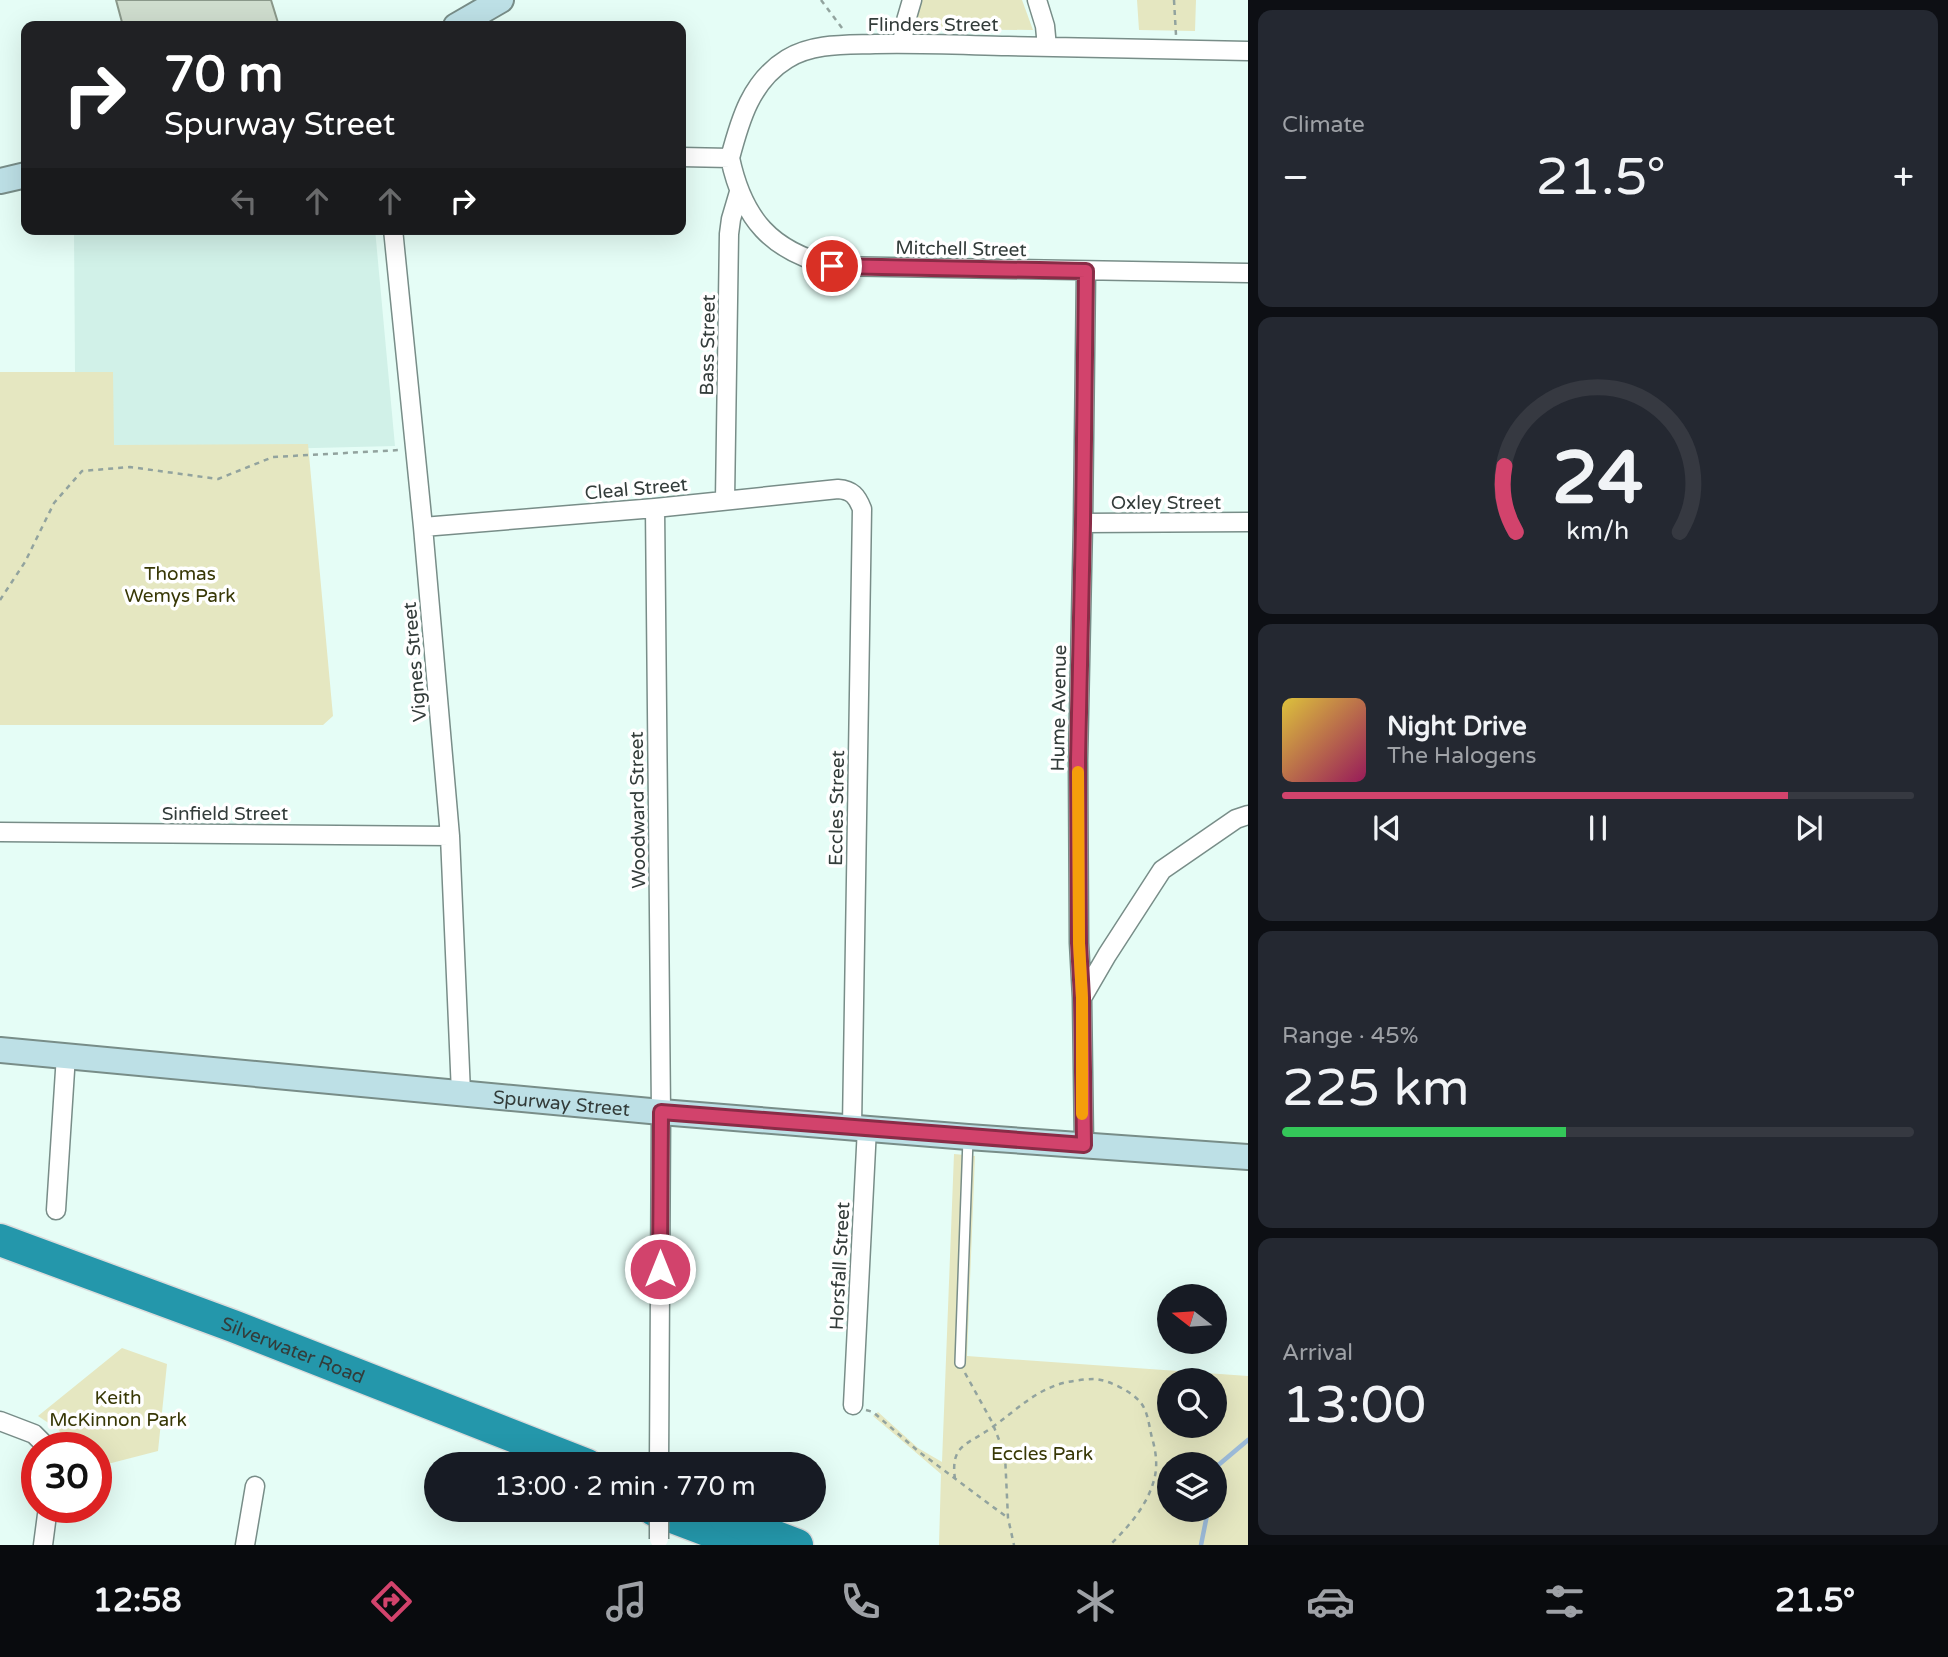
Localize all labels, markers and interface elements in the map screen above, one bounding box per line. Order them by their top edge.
street label: Flinders Street [868,14,998,36]
text: 70 m [164,46,283,105]
icon: right [49,49,140,140]
text: Spurway Street [164,106,395,144]
text: Climate [1282,111,1365,139]
text: 21.5° [1536,146,1666,209]
text: − [1282,155,1309,201]
text: + [1893,155,1914,201]
icon: left [225,182,263,220]
icon: ahead [298,182,336,220]
icon: ahead [371,182,409,220]
icon: right [444,182,482,220]
pin [802,236,862,296]
street label: Mitchell Street [895,237,1027,261]
icon: arrive [813,247,851,285]
street label: Bass Street [696,294,720,396]
text: 24 [1552,435,1644,523]
street label: Cleal Street [584,474,689,504]
street label: Oxley Street [1111,492,1221,514]
text: km/h [1567,515,1629,545]
park label: Thomas Wemys Park [124,563,236,607]
street label: Vignes Street [399,601,431,723]
street label: Hume Avenue [1047,644,1071,772]
text: Night Drive [1387,711,1527,742]
street label: Woodward Street [626,731,650,889]
text: The Halogens [1387,742,1536,770]
street label: Eccles Street [825,750,849,866]
street label: Sinfield Street [162,803,288,825]
icon: previous [1368,809,1406,847]
icon: pause [1579,809,1617,847]
icon: next [1790,809,1828,847]
text: Range · 45% [1282,1022,1418,1050]
text: 225 km [1282,1057,1470,1120]
street label: Spurway Street [492,1086,631,1121]
street label: Horsfall Street [826,1201,854,1331]
position arrow [623,1232,697,1306]
north arrow [1157,1284,1227,1354]
map controls [1157,1284,1227,1522]
street label: Silverwater Road [218,1313,368,1389]
text: Arrival [1282,1339,1353,1367]
button: search [1157,1368,1227,1438]
text: 13:00 [1282,1374,1426,1437]
park label: Keith McKinnon Park [49,1387,187,1431]
speed limit sign: 30 [21,1432,112,1523]
park label: Eccles Park [991,1443,1093,1465]
button: layers [1157,1452,1227,1522]
text: 13:00 · 2 min · 770 m [494,1471,756,1502]
icon: directions [367,1577,416,1626]
icon: music [602,1577,651,1626]
icon: phone [836,1577,885,1626]
icon: climate [1071,1577,1120,1626]
icon: car [1306,1577,1355,1626]
icon: filters [1540,1577,1589,1626]
text: 12:58 [93,1582,182,1620]
text: 21.5° [1775,1582,1855,1620]

